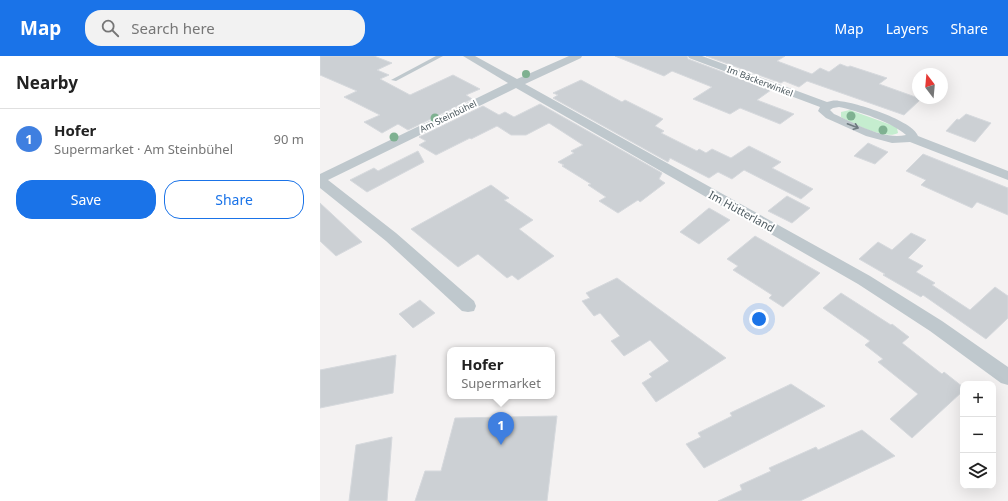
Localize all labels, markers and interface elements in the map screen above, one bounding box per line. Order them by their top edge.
search box [85,10,365,46]
text: Map [20,15,61,41]
icon: search [99,17,121,39]
text: Search here [131,18,215,38]
text: Map [835,19,864,38]
text: Layers [886,19,928,38]
text: Share [950,19,988,38]
street label: Im Bäckerwinkel [725,62,795,100]
north arrow [912,68,948,104]
text: Nearby [16,71,78,94]
street label: Am Steinbühel [417,97,479,135]
text: Hofer [54,120,96,140]
one-way arrow [847,122,859,130]
text: 1 [25,130,33,148]
text: 90 m [274,130,304,148]
text: Supermarket · Am Steinbühel [54,140,233,158]
button: Save [16,180,156,219]
button: Share [164,180,304,219]
street label: Im Hütterland [706,187,778,235]
your location [749,309,769,329]
popup [447,347,555,399]
text: Hofer [461,354,504,374]
text: Supermarket [461,374,541,392]
map controls [960,381,996,489]
button: + [960,381,996,417]
pin: 1 [488,412,514,445]
button: − [960,417,996,453]
button: layers [960,453,996,489]

